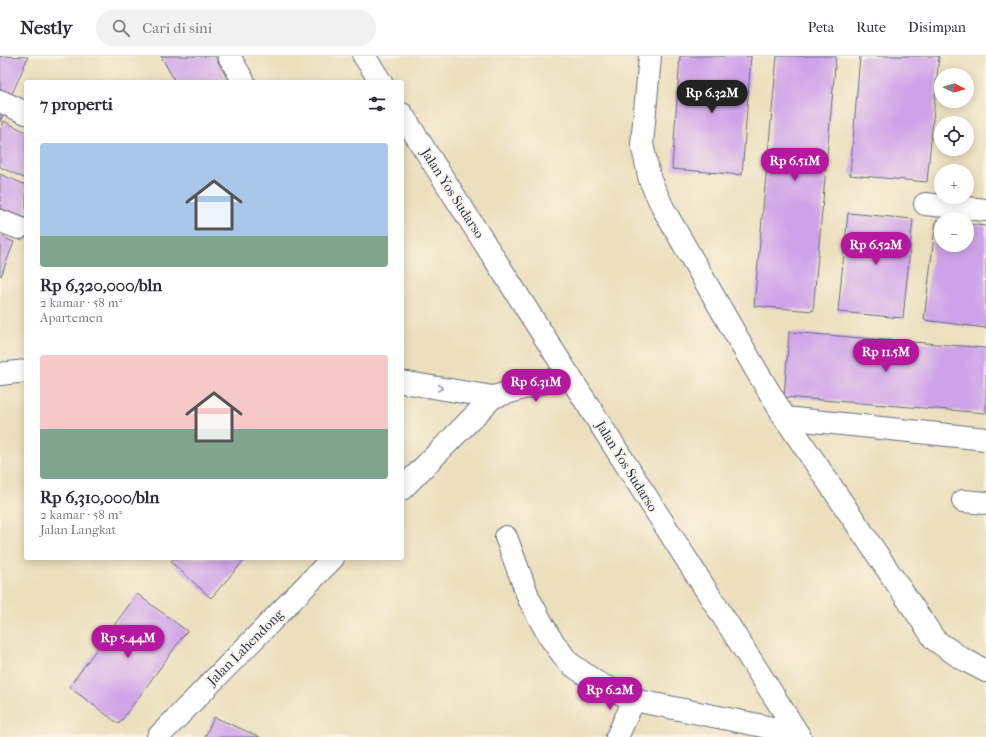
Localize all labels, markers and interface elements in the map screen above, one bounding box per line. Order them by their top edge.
search box [96,10,376,46]
text: Nestly [20,17,72,39]
icon: search [110,17,132,39]
text: Cari di sini [142,19,212,37]
text: Peta [808,19,834,36]
text: Rute [856,19,886,36]
text: Disimpan [908,19,966,36]
north arrow [934,68,974,108]
map controls [934,68,974,252]
pin: Rp 6.32M [671,80,753,114]
text: Rp 6.32M [686,85,738,100]
icon: filters [366,93,388,115]
text: 7 properti [40,94,113,114]
button: locate [934,116,974,156]
street label: Jalan Yos Sudarso [417,144,488,241]
pin: Rp 6.51M [754,148,836,182]
text: Rp 6.51M [770,153,820,168]
button: + [934,164,974,204]
icon: home [178,169,250,241]
button: − [934,212,974,252]
pin: Rp 6.52M [835,232,917,266]
text: Rp 6.52M [850,237,902,252]
text: Rp 6,320,000/bln [40,275,162,295]
text: 2 kamar · 58 m² [40,295,122,310]
text: Apartemen [40,310,103,325]
pin: Rp 11.5M [845,339,927,373]
text: Rp 11.5M [862,344,910,359]
pin: Rp 6.31M [495,369,577,403]
text: Rp 6.31M [511,374,561,389]
icon: home [178,381,250,453]
one-way arrow [437,383,444,392]
street label: Jalan Yos Sudarso [591,417,661,515]
text: Rp 6,310,000/bln [40,487,159,507]
text: 2 kamar · 58 m² [40,507,122,522]
text: Jalan Langkat [40,522,116,537]
street label: Jalan Lahendong [203,605,287,690]
pin: Rp 5.44M [87,625,169,659]
text: Rp 5.44M [100,630,156,645]
pin: Rp 6.2M [573,677,647,711]
text: Rp 6.2M [586,682,634,697]

